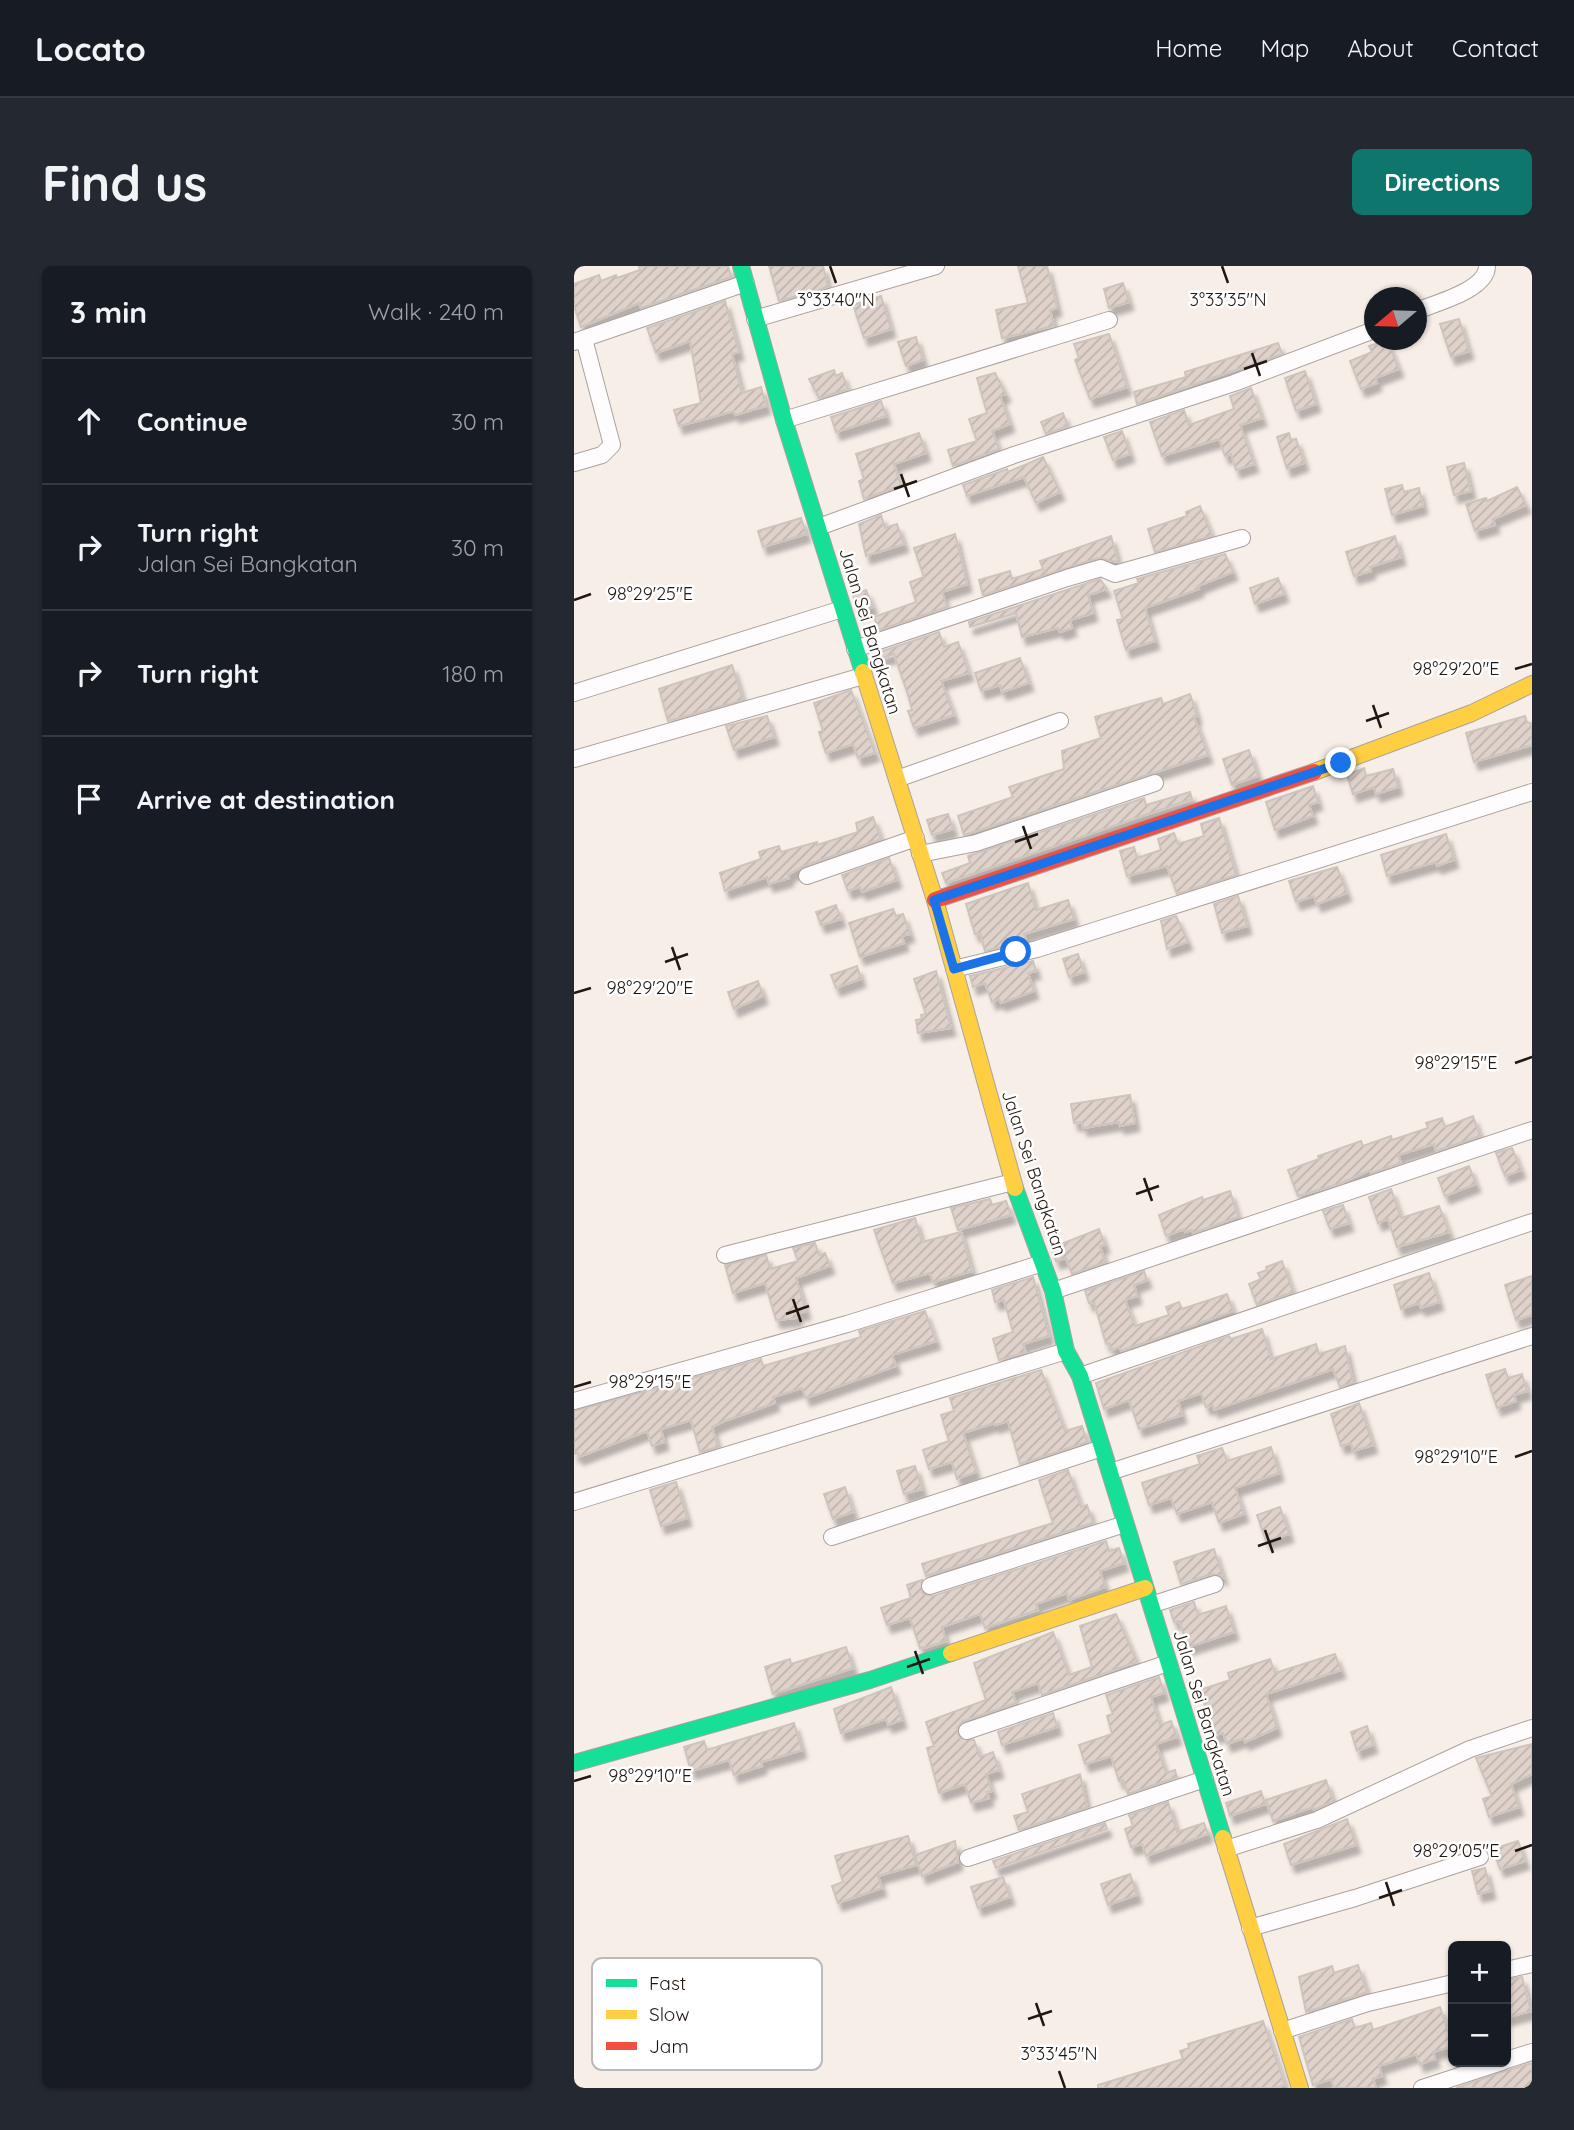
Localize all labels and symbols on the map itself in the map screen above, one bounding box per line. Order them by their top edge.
north arrow [1364,287,1427,350]
text: 3°33'40"N [797,288,875,311]
text: 3°33'35"N [1190,288,1267,311]
street label: Jalan Sei Bangkatan [834,545,907,717]
text: 98°29'25"E [607,582,693,605]
text: 98°29'20"E [1412,657,1500,680]
route end [1325,747,1356,778]
route start [1000,936,1031,967]
text: 98°29'20"E [606,976,694,999]
text: 98°29'15"E [1415,1051,1497,1074]
street label: Jalan Sei Bangkatan [997,1087,1072,1259]
text: 98°29'15"E [609,1370,691,1393]
text: 98°29'10"E [1414,1445,1498,1468]
street label: Jalan Sei Bangkatan [1168,1627,1241,1799]
text: 98°29'10"E [608,1764,692,1787]
text: 98°29'05"E [1413,1839,1499,1862]
legend [592,1958,822,2070]
text: Fast [649,1971,686,1995]
text: Slow [649,2002,690,2026]
text: Jam [649,2034,689,2058]
text: 3°33'45"N [1020,2042,1098,2065]

